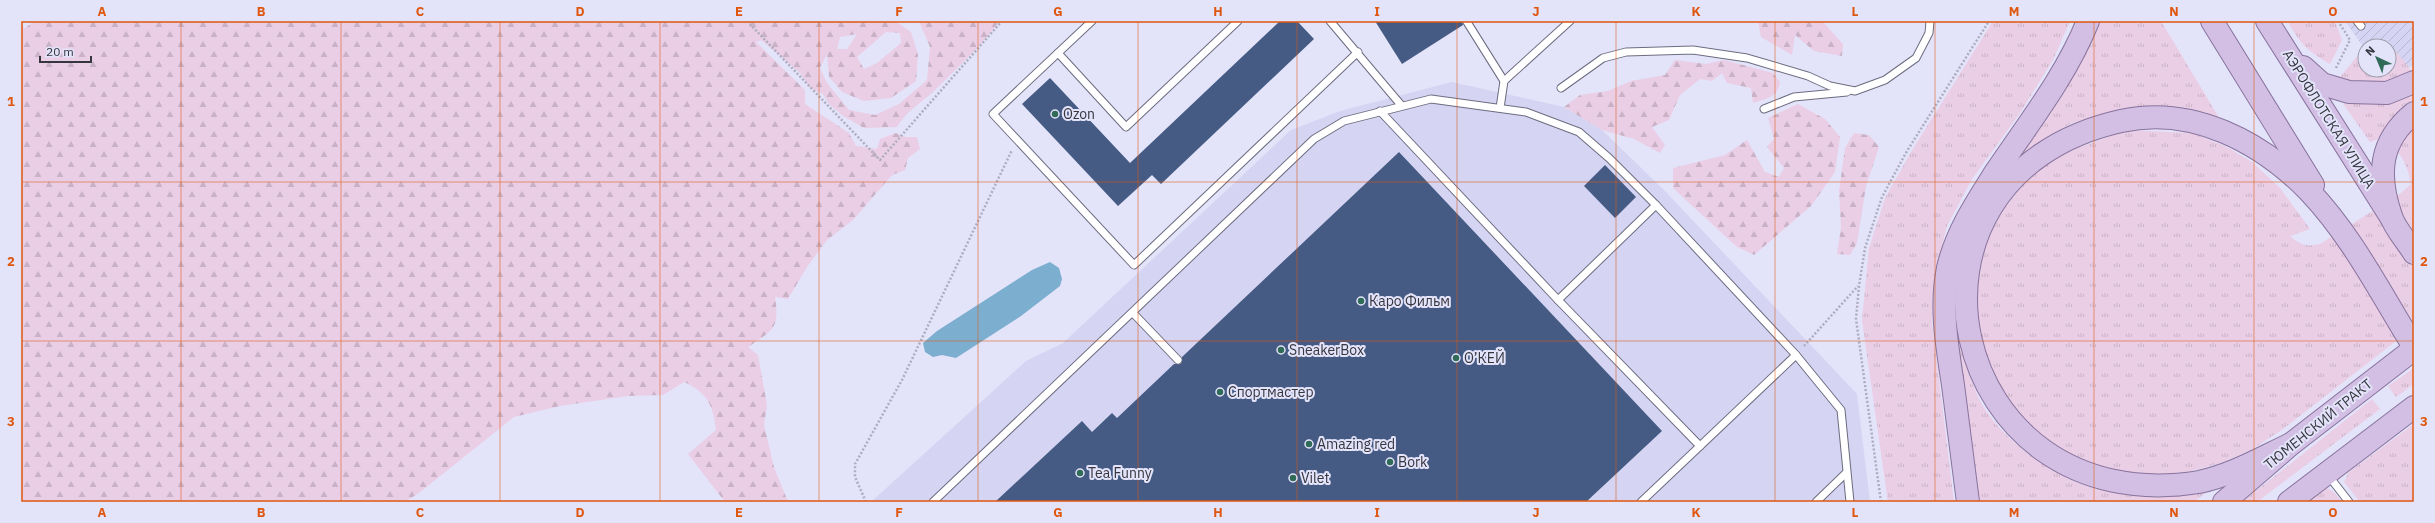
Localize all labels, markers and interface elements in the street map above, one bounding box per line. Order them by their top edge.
text: A [98,3,107,20]
text: B [257,3,266,20]
text: C [416,3,425,20]
text: D [575,3,585,20]
text: E [735,3,743,20]
text: F [895,3,903,20]
text: G [1053,3,1063,20]
text: H [1213,3,1223,20]
text: I [1374,3,1380,20]
text: J [1532,3,1540,20]
text: K [1691,3,1701,20]
text: L [1852,3,1859,20]
text: M [2009,3,2019,20]
text: N [2169,3,2179,20]
text: O [2328,3,2338,20]
scale bar [40,38,91,64]
north arrow [2357,38,2397,78]
text: N [2362,43,2378,59]
text: 20 m [46,44,74,59]
street label: АЭРОФЛОТСКАЯ УЛИЦА [2279,46,2379,192]
text: 1 [7,93,15,110]
text: 1 [2420,93,2428,110]
place label: Ozon [1063,105,1095,123]
marker: Ozon [1050,109,1060,119]
text: 2 [7,253,15,270]
text: 2 [2420,253,2428,270]
place label: Каро Фильм [1369,292,1450,310]
marker: Каро Фильм [1356,296,1366,306]
place label: SneakerBox [1289,341,1364,359]
marker: SneakerBox [1276,345,1286,355]
place label: О’КЕЙ [1464,348,1505,367]
marker: О’КЕЙ [1451,353,1461,363]
street label: ТЮМЕНСКИЙ ТРАКТ [2260,374,2376,473]
place label: Спортмастер [1228,383,1314,401]
marker: Спортмастер [1215,387,1225,397]
text: 3 [7,413,15,430]
text: 3 [2420,413,2428,430]
place label: Amazing red [1317,435,1395,453]
marker: Amazing red [1304,439,1314,449]
place label: Bork [1398,453,1428,471]
marker: Bork [1385,457,1395,467]
place label: Tea Funny [1088,464,1152,482]
marker: Tea Funny [1075,468,1085,478]
place label: Vilet [1301,469,1330,487]
marker: Vilet [1288,473,1298,483]
text: A [98,504,107,521]
text: B [257,504,266,521]
text: C [416,504,425,521]
text: D [575,504,585,521]
text: E [735,504,743,521]
text: F [895,504,903,521]
text: G [1053,504,1063,521]
text: H [1213,504,1223,521]
text: I [1374,504,1380,521]
text: J [1532,504,1540,521]
text: K [1691,504,1701,521]
text: L [1852,504,1859,521]
text: M [2009,504,2019,521]
text: N [2169,504,2179,521]
text: O [2328,504,2338,521]

